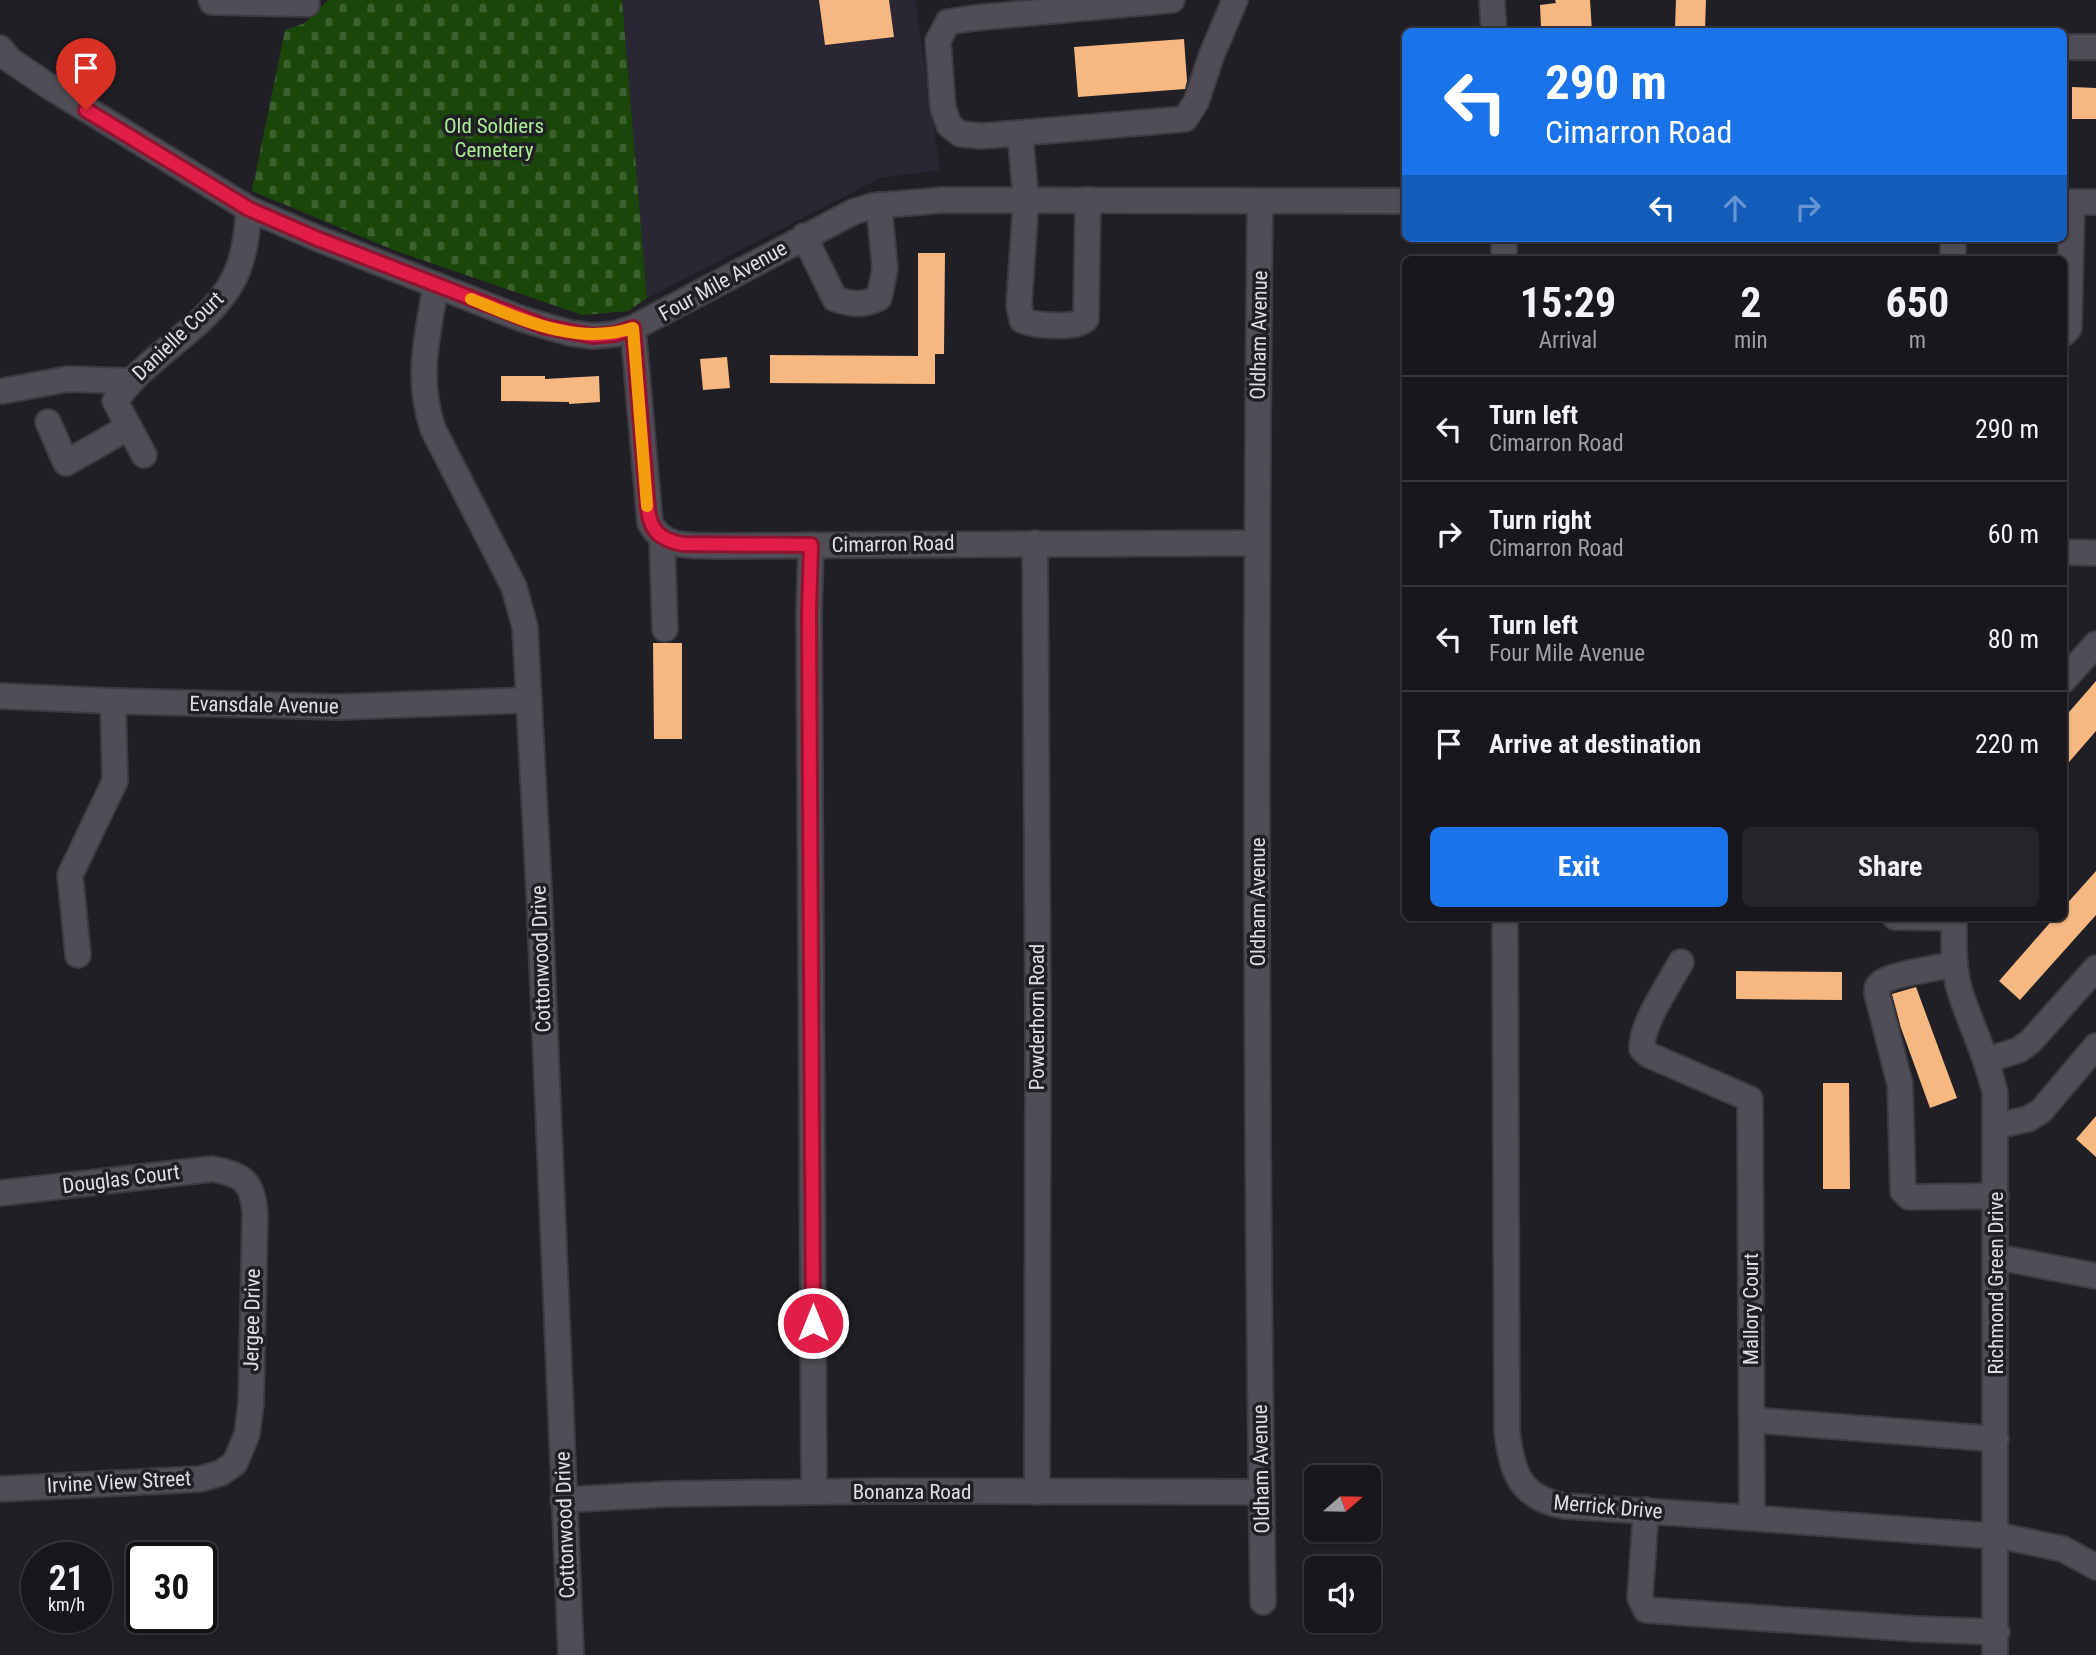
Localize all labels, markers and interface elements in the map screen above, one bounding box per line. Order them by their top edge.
pin [56,38,116,110]
icon: arrive [67,49,105,87]
text: 290 m [1545,54,1667,111]
icon: left [1430,56,1521,147]
text: Cimarron Road [1545,113,1732,151]
park label: Old Soldiers Cemetery [444,114,544,162]
icon: left [1643,189,1681,227]
icon: ahead [1716,189,1754,227]
icon: right [1789,189,1827,227]
street label: Four Mile Avenue [655,236,791,326]
street label: Oldham Avenue [1246,270,1272,400]
text: 15:29 [1520,278,1616,327]
text: 2 [1740,278,1761,327]
text: 650 [1885,278,1949,327]
street label: Danielle Court [128,287,228,385]
text: Arrival [1539,327,1597,354]
text: min [1734,327,1768,354]
text: m [1909,327,1926,354]
text: Turn left [1489,400,1578,430]
icon: left [1430,410,1468,448]
text: 290 m [1975,414,2039,444]
text: Cimarron Road [1489,430,1624,457]
text: Turn right [1489,505,1591,535]
icon: right [1430,515,1468,553]
text: 60 m [1988,519,2039,549]
street label: Cimarron Road [831,531,955,557]
text: Cimarron Road [1489,535,1624,562]
text: Turn left [1489,610,1578,640]
icon: left [1430,620,1468,658]
text: 80 m [1988,624,2039,654]
text: Four Mile Avenue [1489,640,1645,667]
street label: Evansdale Avenue [189,692,339,718]
icon: arrive [1430,725,1468,763]
text: Arrive at destination [1489,729,1701,759]
text: 220 m [1975,729,2039,759]
button: Exit [1430,827,1728,907]
button: Share [1742,827,2039,907]
street label: Oldham Avenue [1246,837,1270,967]
street label: Cottonwood Drive [526,885,556,1033]
street label: Powderhorn Road [1025,944,1049,1090]
street label: Douglas Court [61,1160,181,1198]
street label: Richmond Green Drive [1984,1191,2008,1374]
street label: Mallory Court [1739,1253,1763,1365]
street label: Jergee Drive [239,1268,265,1372]
position arrow [776,1286,850,1360]
street label: Oldham Avenue [1248,1404,1274,1534]
street label: Cottonwood Drive [550,1451,580,1599]
north arrow [1304,1465,1381,1542]
map controls [1304,1465,1381,1633]
street label: Irvine View Street [46,1466,192,1498]
street label: Bonanza Road [853,1480,971,1504]
street label: Merrick Drive [1553,1490,1664,1524]
speed limit sign: 30 [126,1542,217,1633]
button: sound [1304,1556,1381,1633]
text: 21 [49,1558,84,1599]
text: km/h [48,1594,85,1615]

